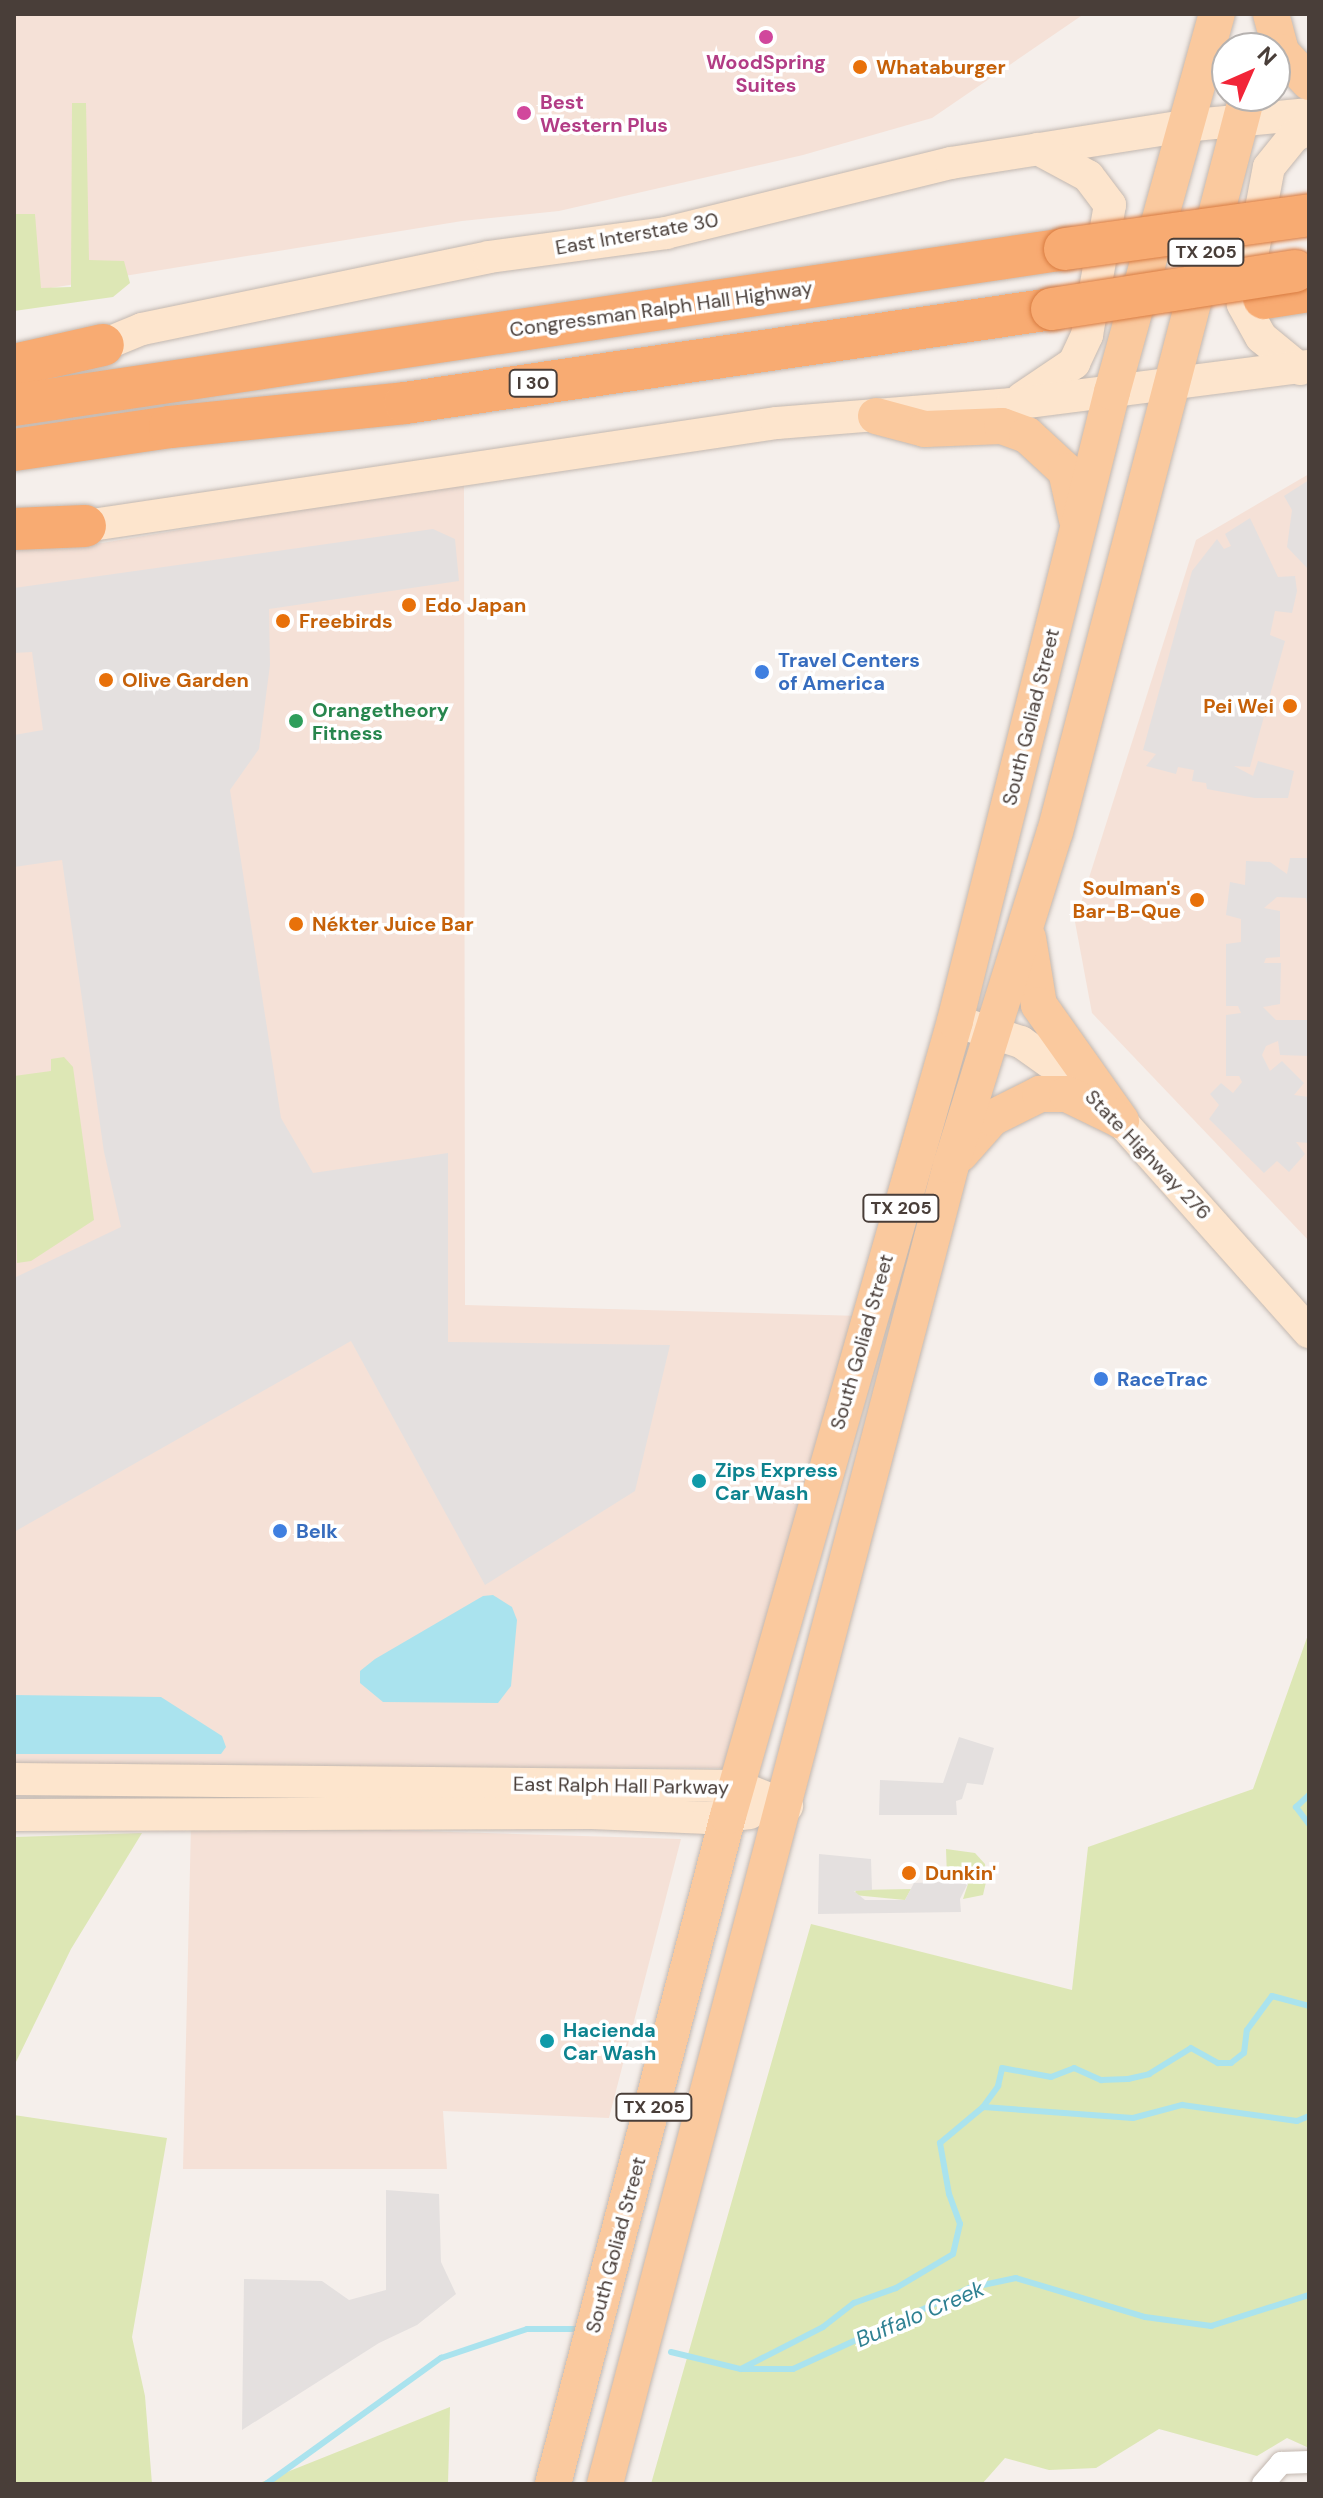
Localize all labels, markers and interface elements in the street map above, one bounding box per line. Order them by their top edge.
marker: WoodSpring Suites [757,28,775,46]
north arrow [1211,32,1291,112]
text: N [1251,40,1283,72]
place label: WoodSpring Suites [706,50,826,97]
place label: Whataburger [876,55,1006,79]
marker: Whataburger [851,58,869,76]
place label: Best Western Plus [540,90,668,137]
marker: Best Western Plus [515,104,533,122]
street label: East Interstate 30 [554,208,720,260]
road number: TX 205 [1166,238,1246,266]
street label: Congressman Ralph Hall Highway [508,276,814,342]
road number: I 30 [507,369,559,397]
place label: Edo Japan [425,593,526,617]
marker: Edo Japan [400,596,418,614]
place label: Freebirds [299,609,393,633]
marker: Freebirds [274,612,292,630]
street label: South Goliad Street [997,626,1065,808]
place label: Travel Centers of America [778,648,920,695]
marker: Travel Centers of America [753,663,771,681]
place label: Olive Garden [122,668,249,692]
marker: Olive Garden [97,671,115,689]
place label: Pei Wei [1203,694,1274,718]
marker: Pei Wei [1281,697,1299,715]
place label: Orangetheory Fitness [312,698,449,745]
marker: Orangetheory Fitness [287,712,305,730]
place label: Soulman's Bar-B-Que [1073,876,1181,923]
marker: Soulman's Bar-B-Que [1188,891,1206,909]
place label: Nékter Juice Bar [312,912,474,936]
marker: Nékter Juice Bar [287,915,305,933]
street label: State Highway 276 [1080,1085,1216,1225]
road number: TX 205 [861,1194,941,1222]
street label: South Goliad Street [825,1252,899,1432]
place label: RaceTrac [1117,1367,1208,1391]
marker: RaceTrac [1092,1370,1110,1388]
place label: Zips Express Car Wash [715,1458,838,1505]
marker: Zips Express Car Wash [690,1472,708,1490]
place label: Belk [296,1519,338,1543]
marker: Belk [271,1522,289,1540]
street label: East Ralph Hall Parkway [513,1772,729,1800]
place label: Dunkin' [925,1861,996,1885]
marker: Dunkin' [900,1864,918,1882]
place label: Hacienda Car Wash [563,2018,656,2065]
marker: Hacienda Car Wash [538,2032,556,2050]
road number: TX 205 [614,2093,694,2121]
street label: South Goliad Street [581,2154,651,2336]
water label: Buffalo Creek [852,2275,988,2353]

